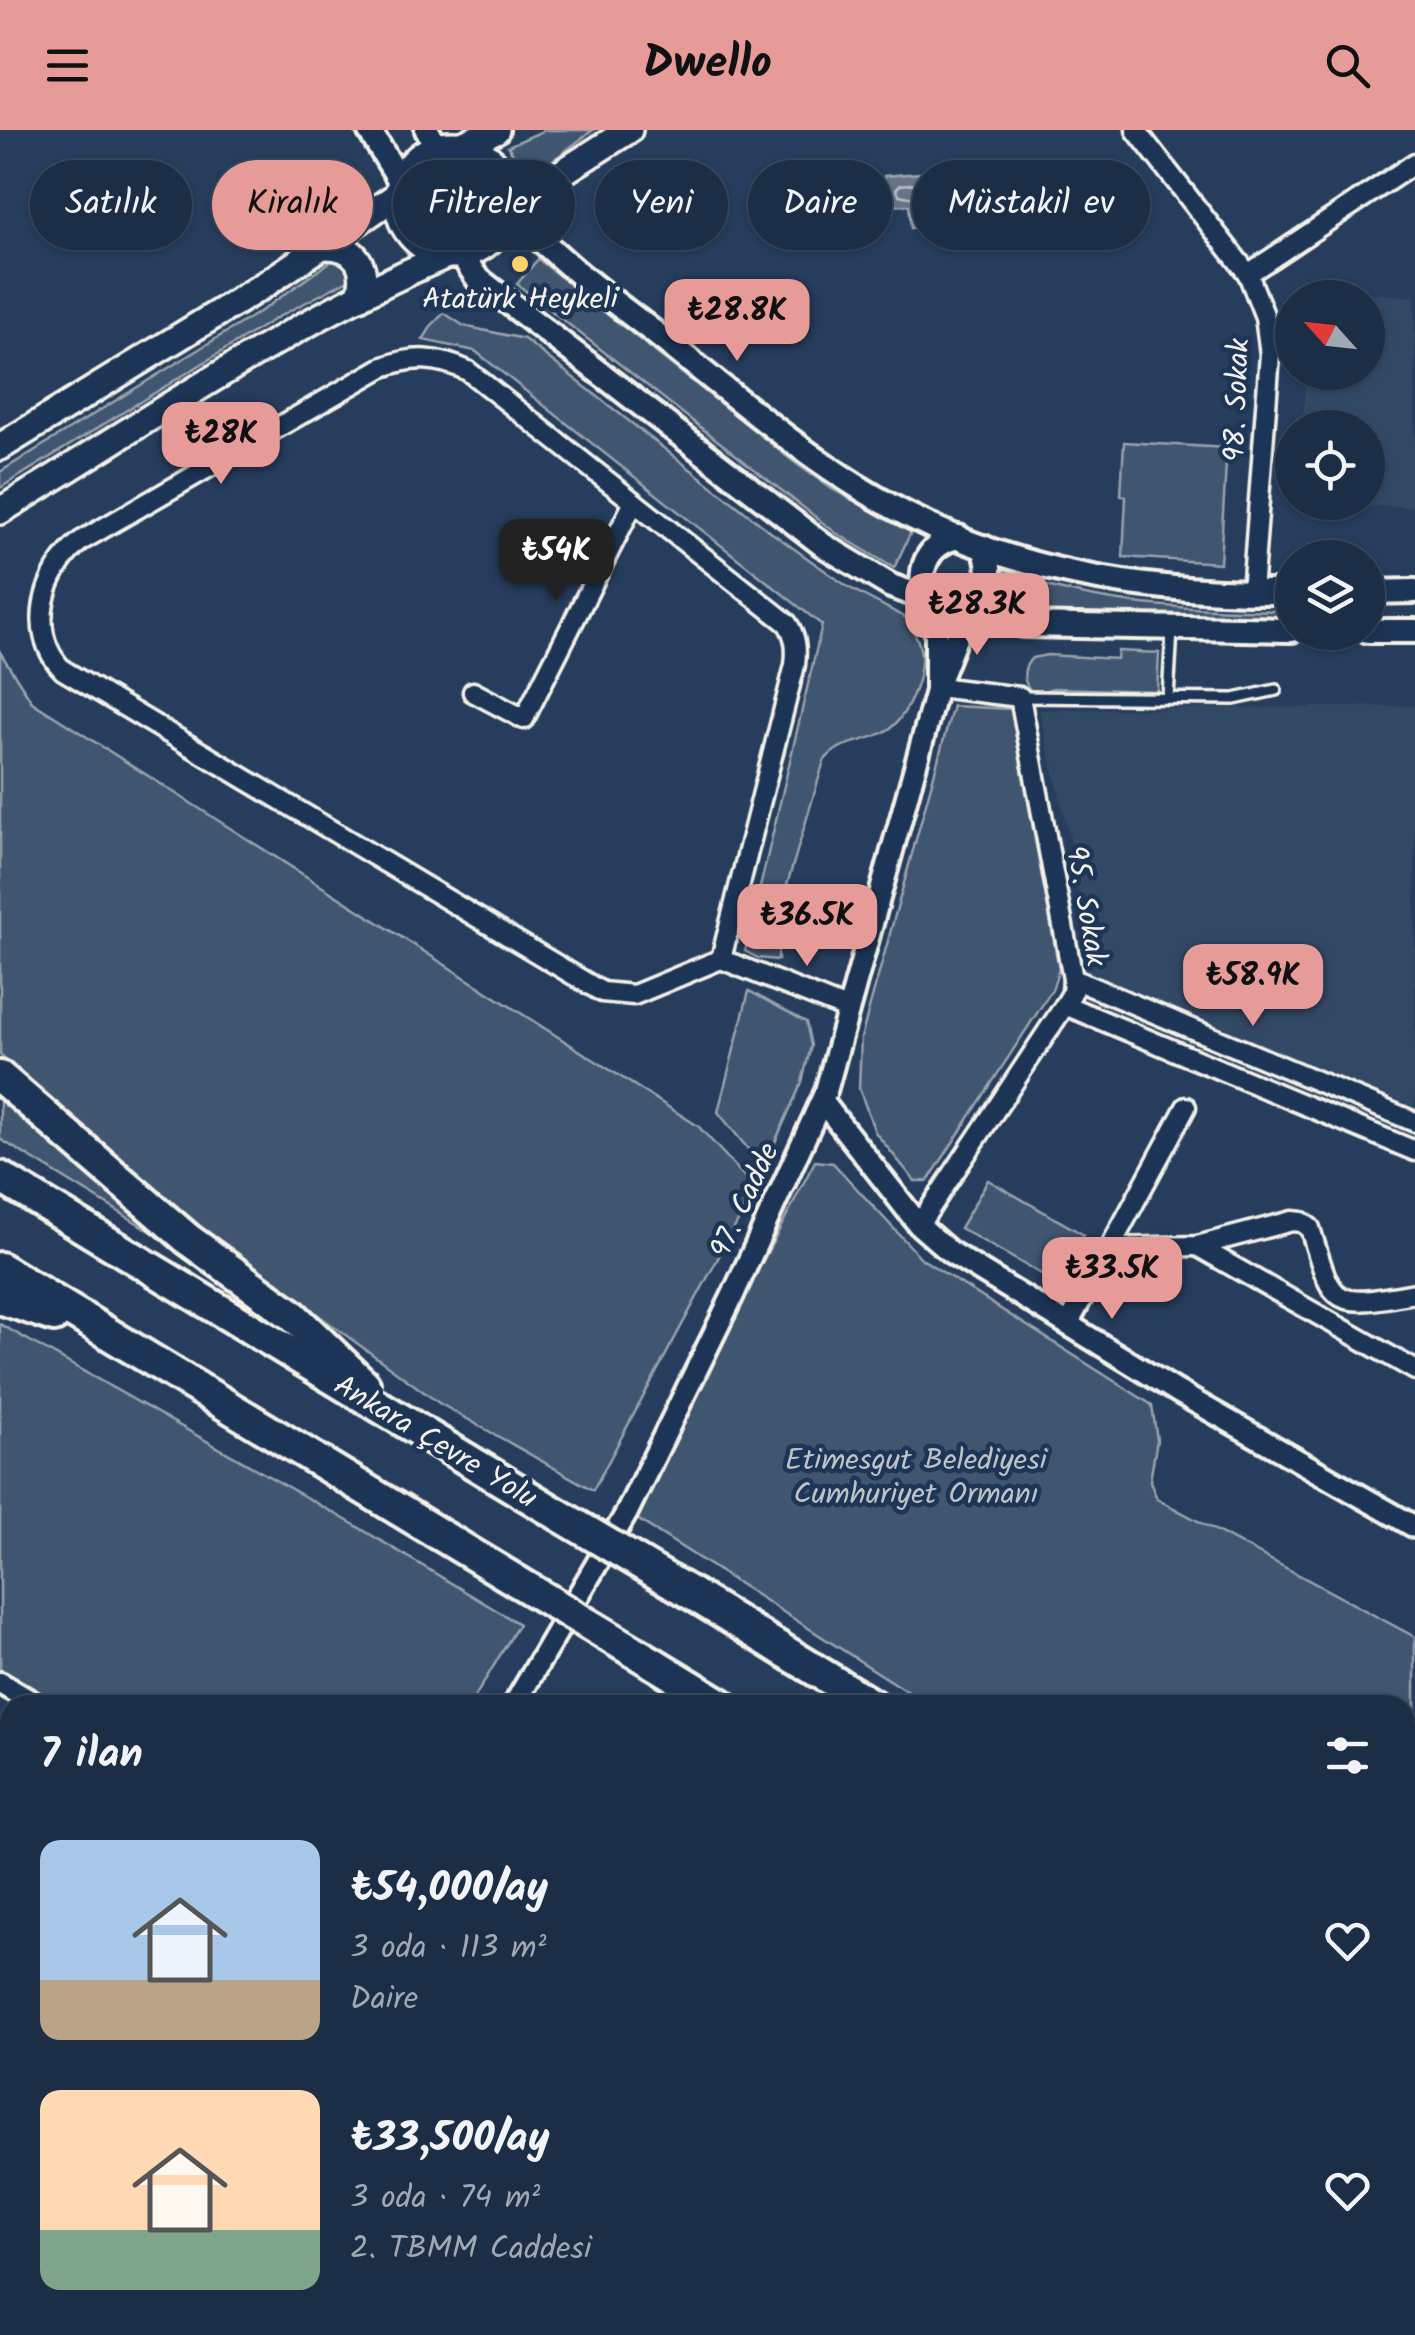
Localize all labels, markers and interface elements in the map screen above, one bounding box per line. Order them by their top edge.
text: Dwello [643,29,772,101]
icon: menu [40,38,95,93]
icon: search [1320,38,1375,93]
chip: Satılık [30,160,192,250]
chip: Kiralık [212,160,373,250]
chip: Filtreler [393,160,575,250]
chip: Yeni [595,160,728,250]
chip: Daire [748,160,892,250]
chip: Müstakil ev [912,160,1150,250]
marker: Atatürk Heykeli [509,253,531,275]
place label: Atatürk Heykeli [422,276,620,324]
pin: ₺28.8K [656,279,818,364]
north arrow [1275,280,1385,390]
map controls [1275,280,1385,650]
text: ₺28.8K [687,286,787,337]
street label: 98. Sokak [1212,337,1264,463]
pin: ₺28K [162,402,280,487]
text: ₺28K [184,409,258,460]
button: locate [1275,410,1385,520]
pin: ₺54K [497,519,615,604]
text: ₺54K [521,526,591,577]
button: layers [1275,540,1385,650]
pin: ₺28.3K [896,573,1058,658]
text: ₺28.3K [927,580,1027,631]
street label: 95. Sokak [1051,842,1119,971]
pin: ₺36.5K [726,884,888,969]
text: ₺36.5K [759,891,855,942]
pin: ₺58.9K [1172,944,1334,1029]
text: ₺58.9K [1205,951,1301,1002]
street label: 97. Cadde [698,1135,794,1267]
pin: ₺33.5K [1031,1237,1193,1322]
text: ₺33.5K [1064,1244,1160,1295]
street label: Ankara Çevre Yolu [324,1363,546,1523]
park label: Etimesgut Belediyesi Cumhuriyet Ormanı [785,1437,1049,1519]
text: 7 ilan [40,1722,143,1789]
icon: filters [1320,1728,1375,1783]
text: ₺54,000/ay [350,1856,548,1923]
icon: home [120,1880,240,2000]
icon: heart [1320,1913,1375,1968]
text: 3 oda · 113 m² [350,1923,546,1974]
text: Daire [350,1974,418,2025]
text: ₺33,500/ay [350,2106,550,2173]
icon: home [120,2130,240,2250]
icon: heart [1320,2163,1375,2218]
text: 3 oda · 74 m² [350,2173,540,2224]
text: 2. TBMM Caddesi [350,2224,592,2275]

